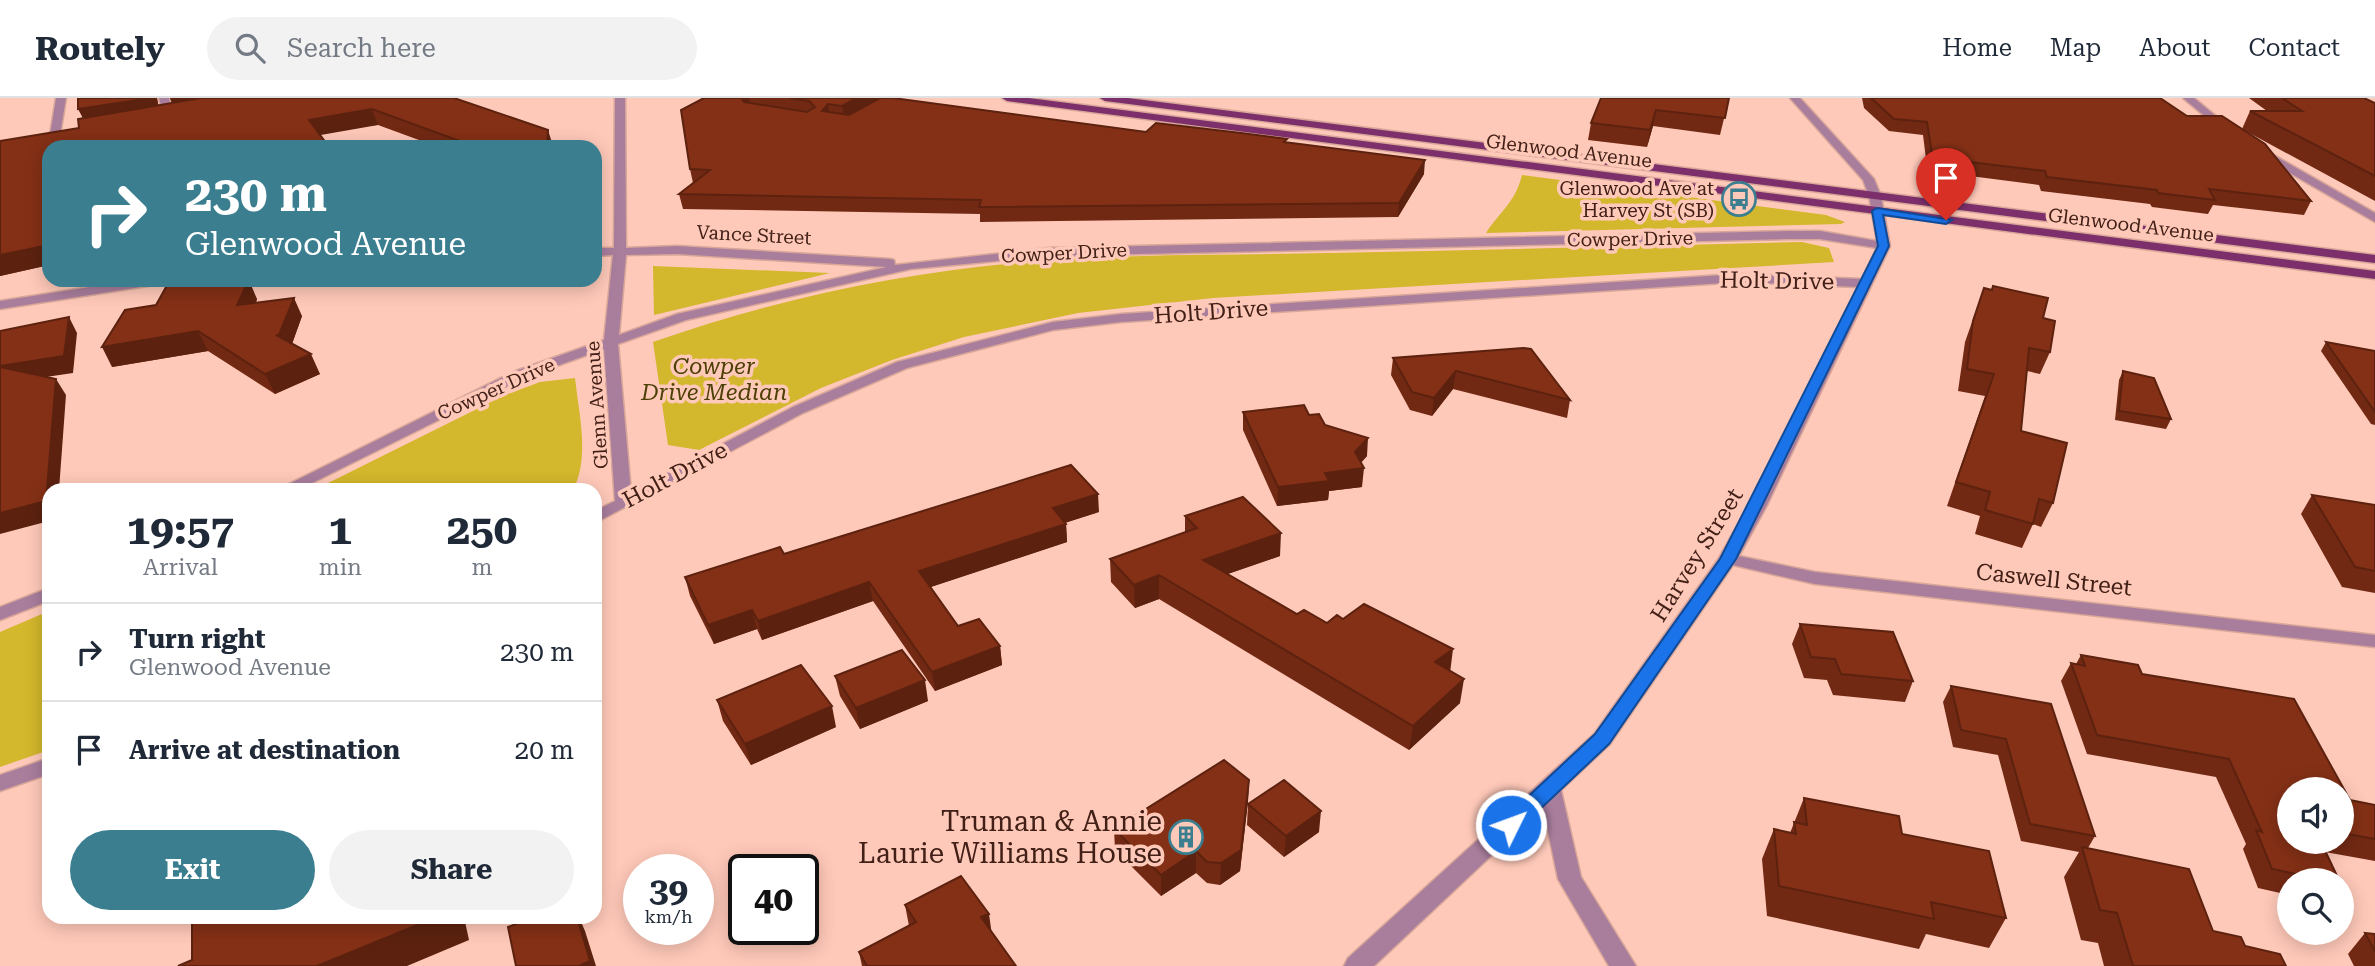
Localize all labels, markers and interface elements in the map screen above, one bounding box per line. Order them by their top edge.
search box [207,17,697,80]
text: Routely [35,29,165,68]
icon: search [231,29,269,67]
text: Search here [287,33,436,63]
text: Home [1942,34,2012,62]
text: Map [2050,34,2101,62]
text: About [2139,34,2210,62]
text: Contact [2248,34,2340,62]
street label: Glenwood Avenue [1485,129,1653,173]
pin [1916,148,1976,220]
icon: arrive [1927,159,1965,197]
text: 230 m [185,166,327,223]
icon: right [70,168,161,259]
place label: Glenwood Ave at Harvey St (SB) [1560,177,1714,222]
bus stop icon: Glenwood Ave at Harvey St (SB) [1720,180,1758,218]
street label: Glenwood Avenue [2047,203,2215,247]
street label: Vance Street [696,221,812,249]
text: Glenwood Avenue [185,225,466,263]
street label: Cowper Drive [1567,226,1693,252]
street label: Cowper Drive [1000,238,1128,268]
street label: Holt Drive [1719,267,1835,295]
street label: Holt Drive [1153,295,1269,329]
street label: Glenn Avenue [581,340,613,470]
street label: Cowper Drive [434,353,558,425]
park label: Cowper Drive Median [640,353,787,406]
street label: Holt Drive [618,436,732,514]
street label: Harvey Street [1645,483,1749,627]
text: 19:57 [127,505,234,554]
text: 1 [329,505,352,554]
text: 250 [447,505,517,554]
text: Arrival [143,554,218,581]
text: min [319,554,362,581]
text: m [471,554,492,581]
street label: Caswell Street [1975,558,2134,602]
text: Turn right [129,624,265,654]
icon: right [70,633,108,671]
text: 230 m [500,637,574,667]
text: Glenwood Avenue [129,654,331,681]
icon: arrive [70,731,108,769]
text: Arrive at destination [129,735,400,765]
text: 20 m [515,735,574,765]
map controls [2277,777,2354,945]
button: sound [2277,777,2354,854]
position arrow [1474,788,1548,862]
place label: Truman & Annie Laurie Williams House [858,805,1162,870]
building icon: Truman & Annie Laurie Williams House [1167,818,1205,856]
button: Exit [70,830,315,910]
button: Share [329,830,574,910]
speed limit sign: 40 [728,854,819,945]
button: search [2277,868,2354,945]
text: 39 [649,870,688,911]
text: km/h [644,906,693,927]

